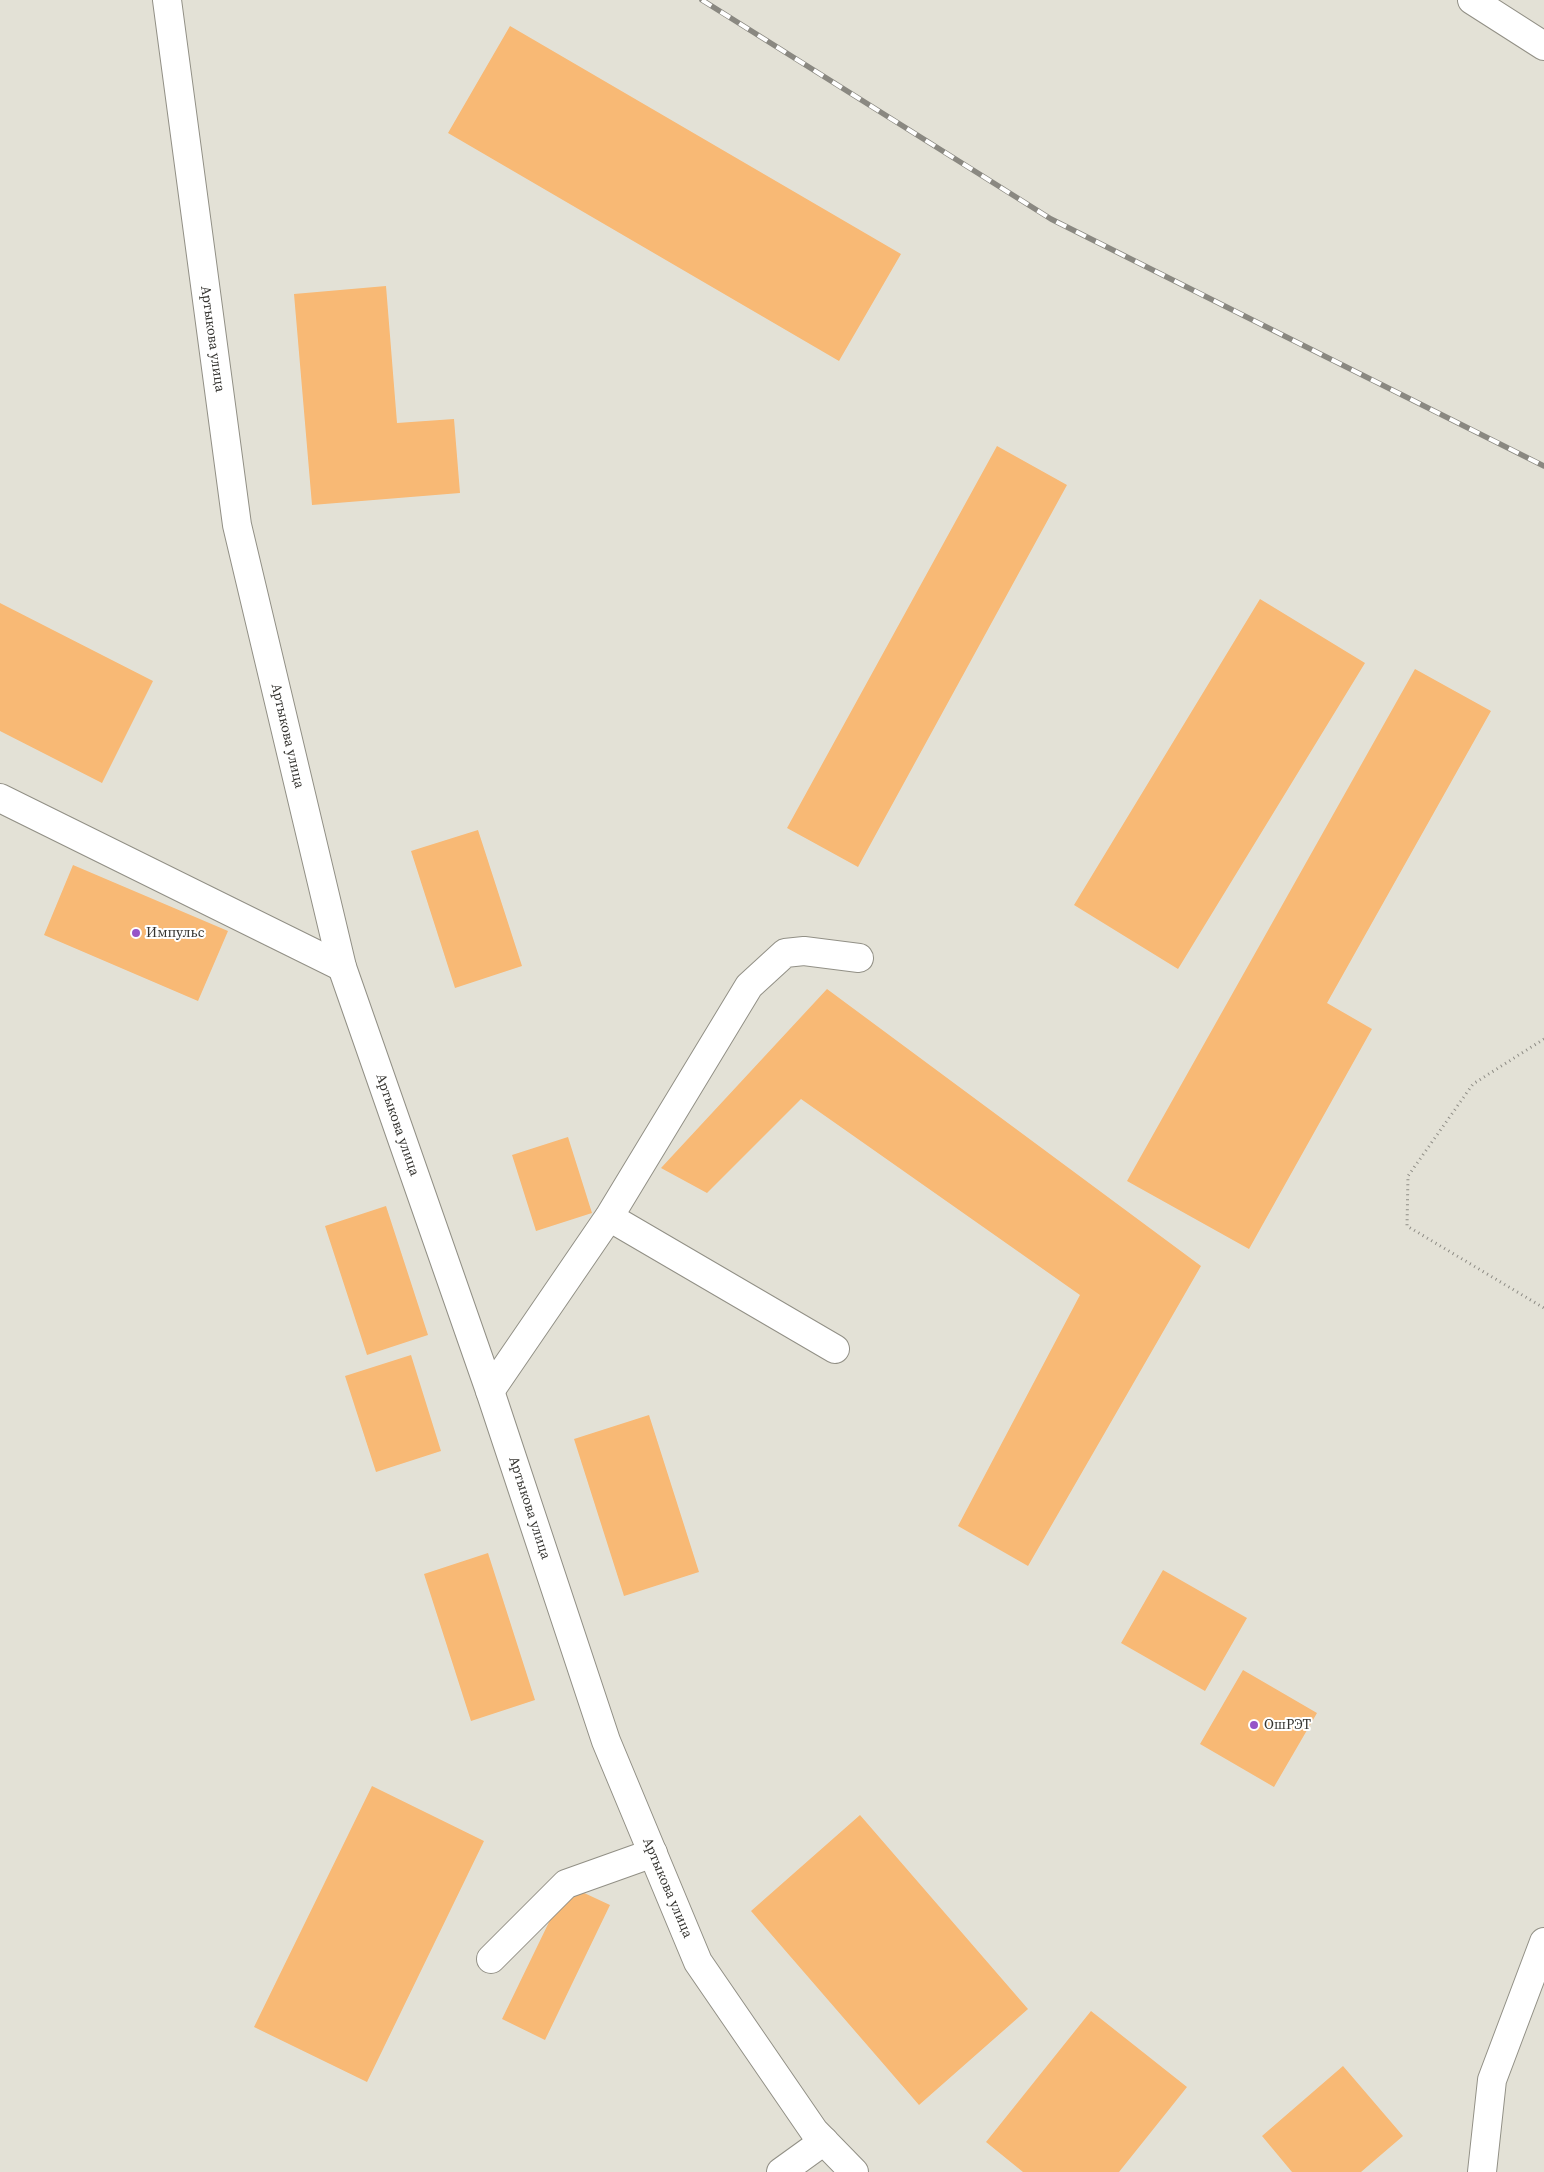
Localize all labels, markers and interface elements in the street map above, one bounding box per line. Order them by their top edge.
street label: Артыкова улица [196,285,228,393]
street label: Артыкова улица [267,682,307,790]
place label: Импульс [146,925,204,941]
marker: Импульс [130,927,142,939]
street label: Артыкова улица [372,1072,422,1178]
street label: Артыкова улица [504,1454,554,1562]
place label: ОшРЭТ [1264,1717,1311,1733]
marker: ОшРЭТ [1248,1719,1260,1731]
street label: Артыкова улица [638,1835,696,1941]

